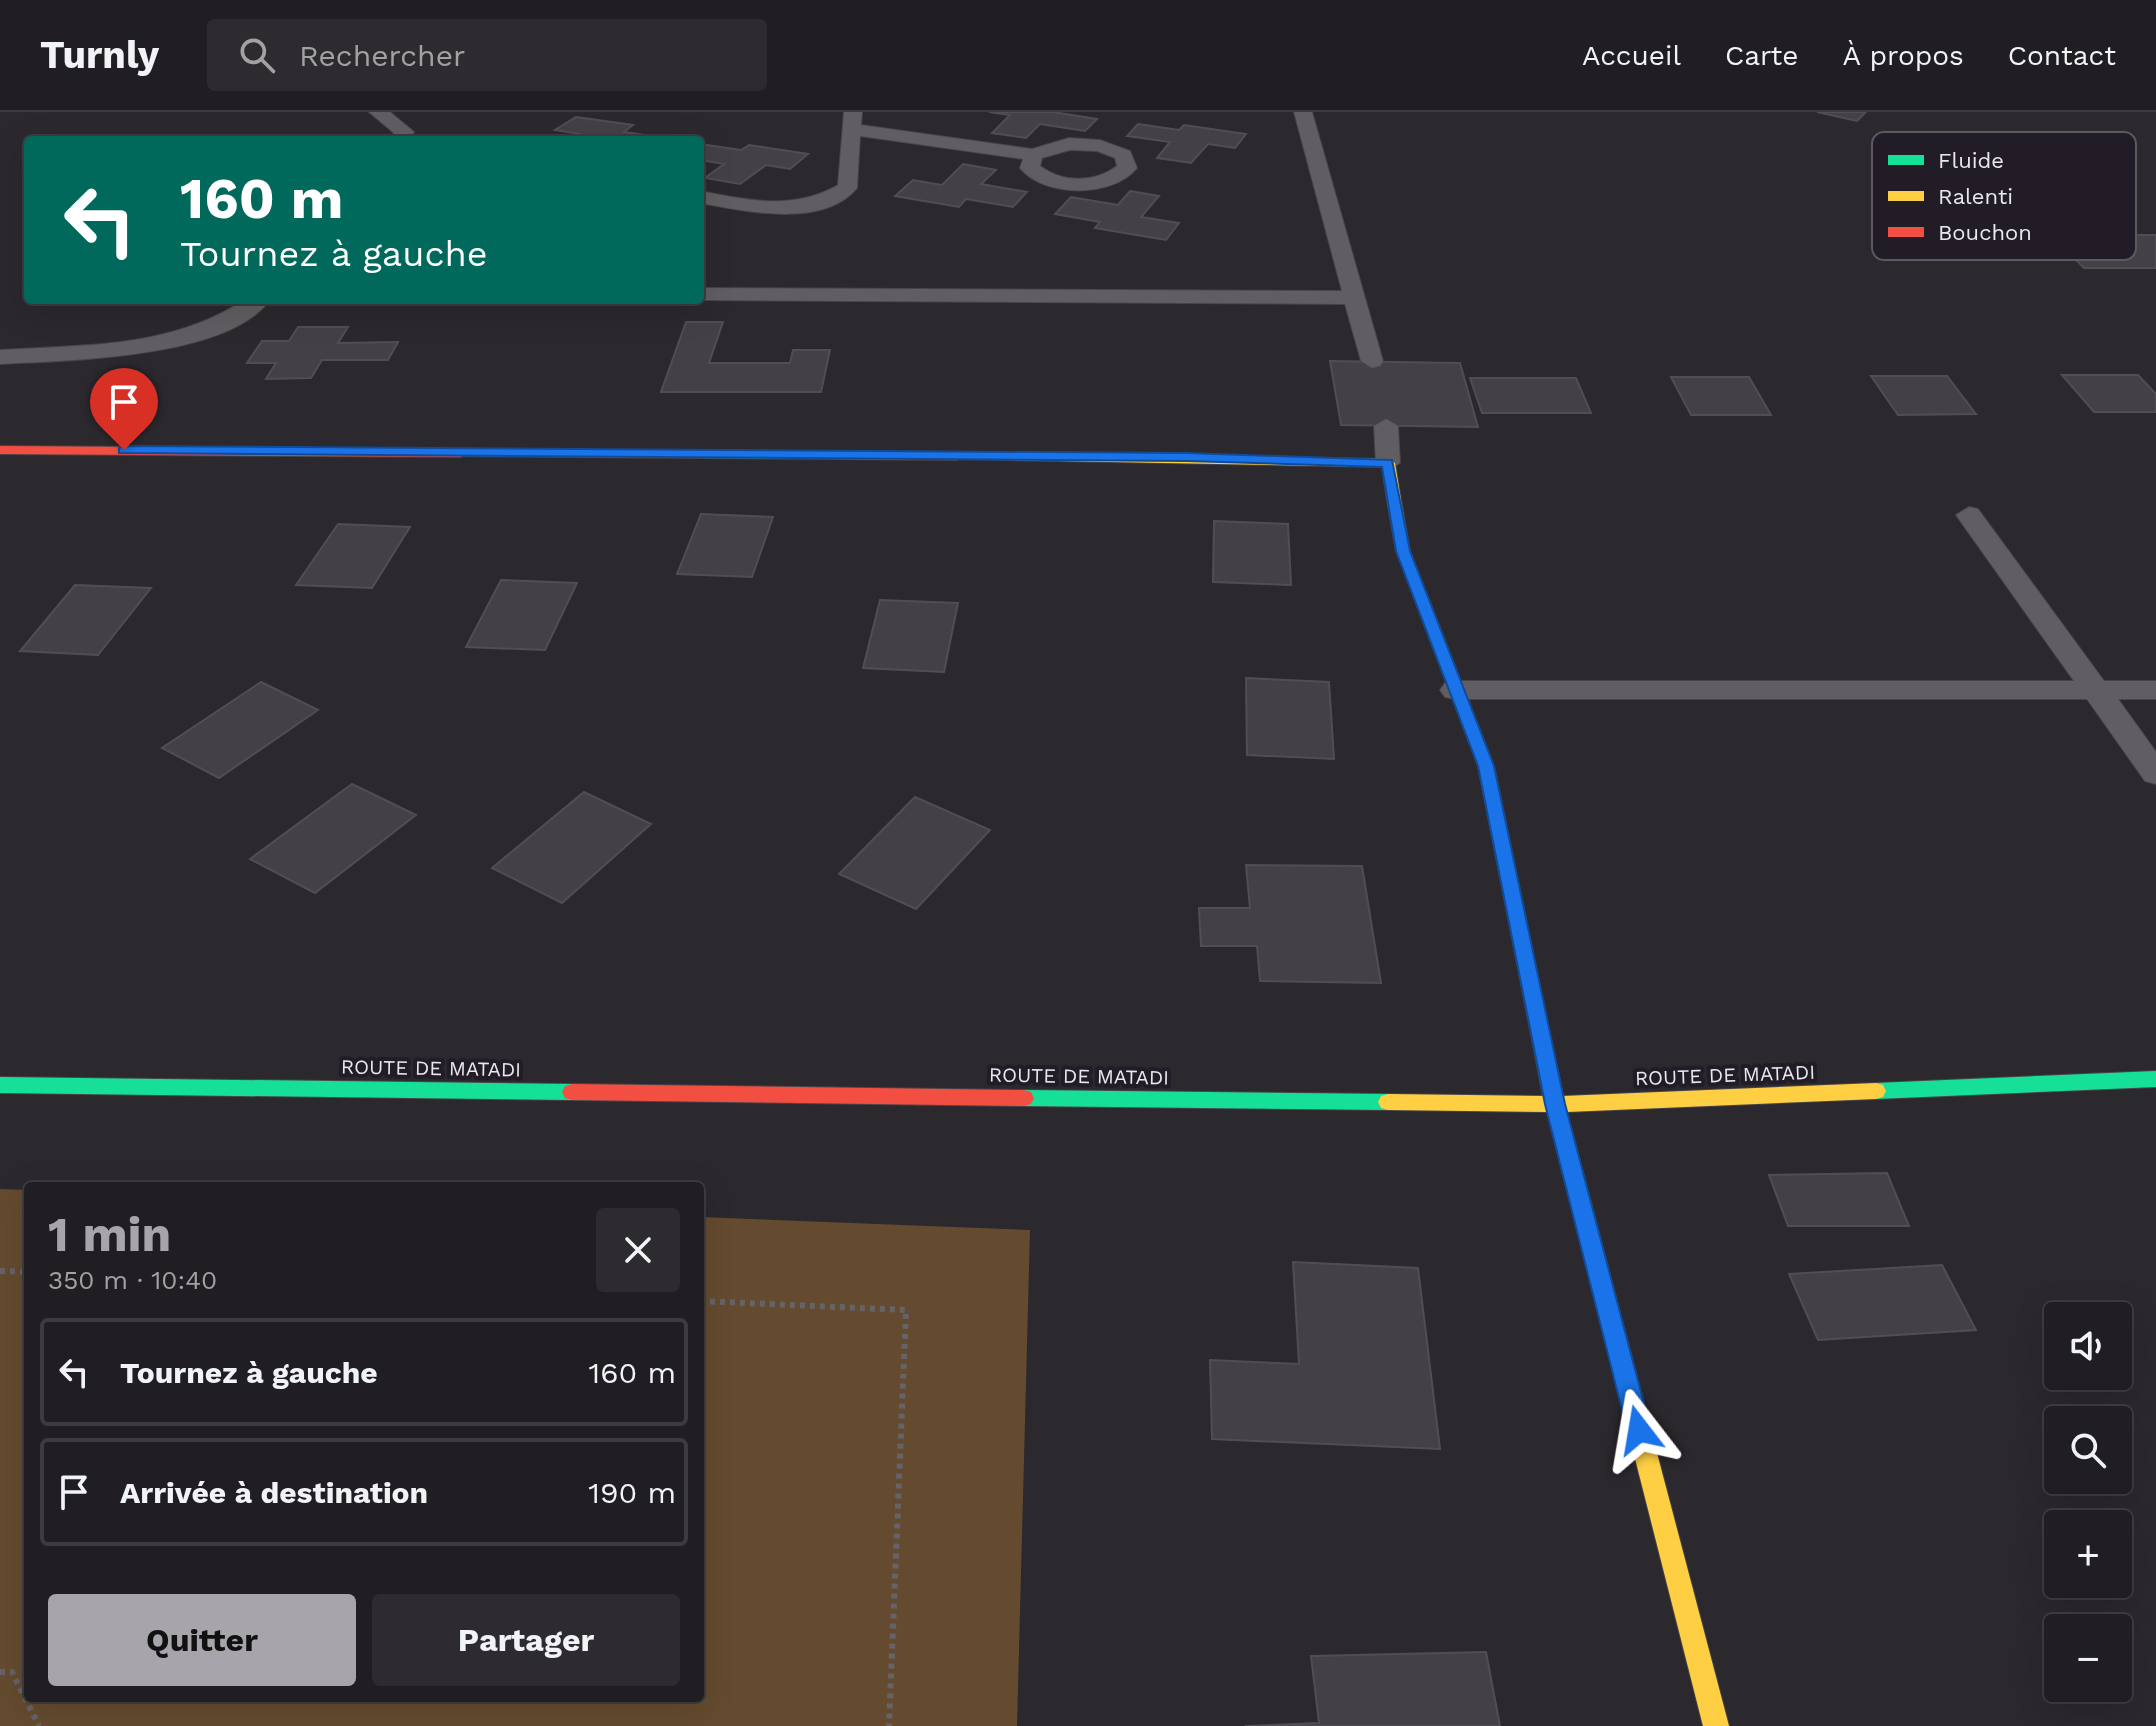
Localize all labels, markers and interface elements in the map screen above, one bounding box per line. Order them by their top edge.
search box [207,19,767,91]
text: Turnly [40,33,159,77]
icon: search [235,33,279,77]
text: Rechercher [299,38,465,73]
text: Accueil [1582,39,1681,72]
text: Carte [1725,39,1799,72]
text: À propos [1843,39,1964,72]
text: Contact [2008,39,2116,72]
legend [1872,132,2136,260]
text: Fluide [1938,148,2004,173]
text: 160 m [180,166,343,232]
icon: left [48,168,152,272]
text: Ralenti [1938,184,2013,209]
text: Bouchon [1938,220,2032,245]
text: Tournez à gauche [180,233,488,275]
pin [90,368,158,450]
icon: arrive [102,380,146,424]
street label: ROUTE DE MATADI [341,1054,521,1082]
street label: ROUTE DE MATADI [1635,1060,1815,1090]
street label: ROUTE DE MATADI [989,1062,1169,1090]
text: 1 min [48,1206,171,1263]
button: close [596,1208,680,1292]
text: 350 m · 10:40 [48,1265,217,1295]
map controls [2044,1302,2132,1702]
button: sound [2044,1302,2132,1390]
icon: left [52,1350,96,1394]
text: Tournez à gauche [120,1355,378,1390]
text: 160 m [589,1355,676,1390]
position arrow [1597,1388,1681,1472]
button: search [2044,1406,2132,1494]
icon: arrive [52,1470,96,1514]
text: Arrivée à destination [120,1475,428,1510]
text: 190 m [588,1475,676,1510]
button: + [2044,1510,2132,1598]
button: Quitter [48,1594,356,1686]
button: Partager [372,1594,680,1686]
button: − [2044,1614,2132,1702]

